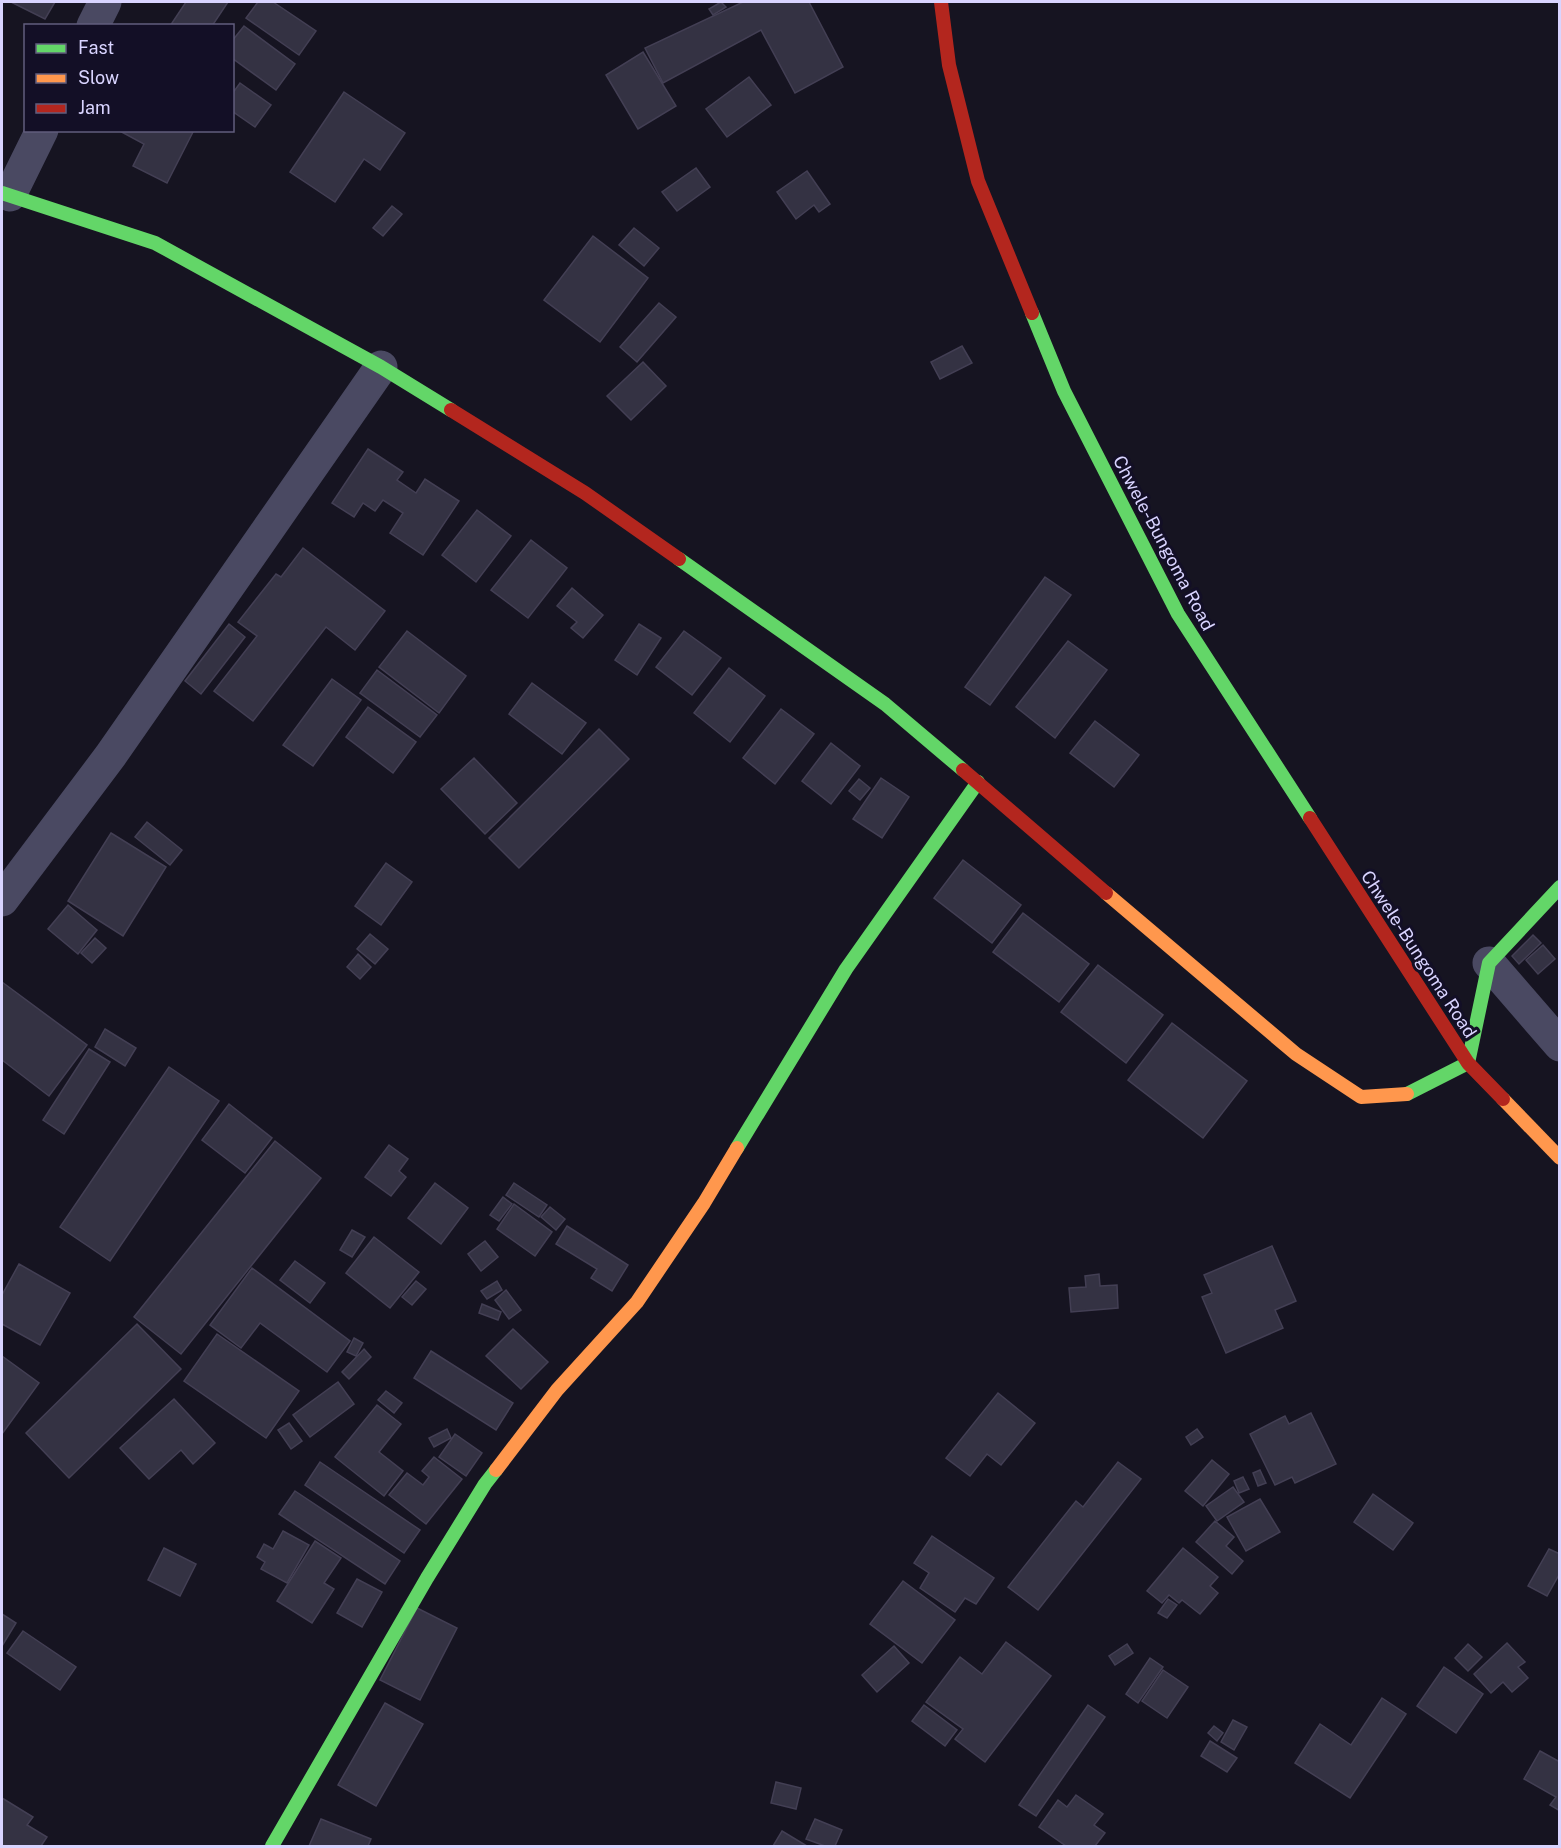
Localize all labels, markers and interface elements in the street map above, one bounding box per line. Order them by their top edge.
legend [24,24,234,132]
text: Fast [78,37,114,58]
text: Slow [78,67,119,88]
text: Jam [78,97,111,118]
street label: Chwele-Bungoma Road [1109,452,1219,634]
street label: Chwele-Bungoma Road [1357,866,1481,1042]

